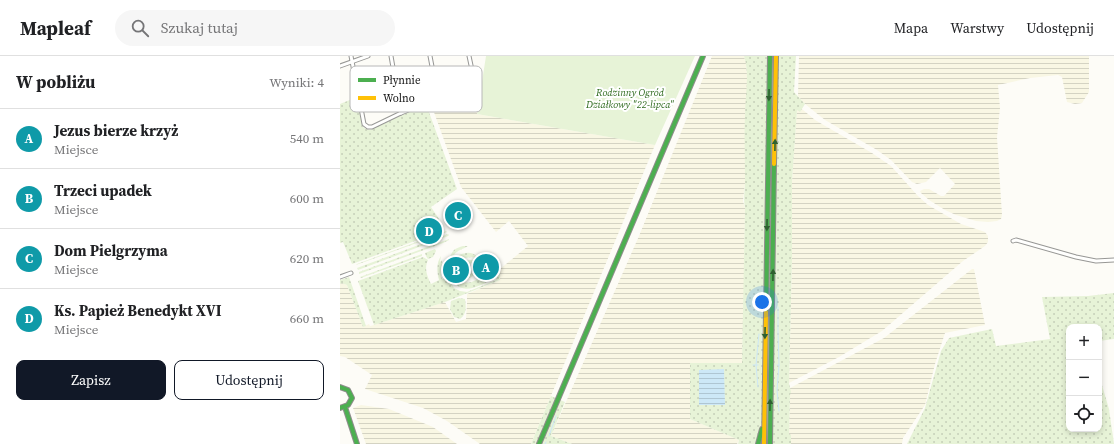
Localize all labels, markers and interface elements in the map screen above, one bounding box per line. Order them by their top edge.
search box [115,10,395,46]
text: Mapleaf [20,15,91,41]
icon: search [129,17,151,39]
text: Szukaj tutaj [161,17,238,38]
text: Mapa [894,18,928,38]
text: Warstwy [950,18,1004,38]
text: Udostępnij [1026,18,1094,38]
legend [350,66,482,112]
text: W pobliżu [16,70,95,94]
text: Płynnie [383,73,421,88]
text: Wyniki: 4 [269,74,324,91]
park label: Rodzinny Ogród Działkowy "22-lipca" [585,86,675,111]
one-way arrow [766,89,773,101]
text: Wolno [383,91,415,106]
text: Jezus bierze krzyż [54,120,178,141]
text: A [25,130,33,147]
text: 540 m [290,130,324,147]
one-way arrow [772,138,778,151]
text: Miejsce [54,141,98,158]
text: Trzeci upadek [54,180,152,201]
text: B [25,190,33,207]
text: 600 m [290,190,324,207]
pin: C [445,200,471,230]
text: Miejsce [54,201,98,218]
pin: D [416,216,442,246]
one-way arrow [764,219,771,231]
text: Dom Pielgrzyma [54,240,168,261]
text: C [25,250,33,267]
text: 620 m [290,250,324,267]
pin: A [473,252,499,282]
pin: B [443,255,469,285]
text: Miejsce [54,261,98,278]
one-way arrow [770,268,776,281]
your location [752,292,772,312]
text: Ks. Papież Benedykt XVI [54,300,221,321]
text: D [24,310,34,327]
text: 660 m [290,310,324,327]
text: Miejsce [54,321,98,338]
map controls [1066,324,1102,432]
button: + [1066,324,1102,360]
one-way arrow [762,327,769,339]
button: Zapisz [16,360,166,400]
button: Udostępnij [174,360,324,400]
button: − [1066,360,1102,396]
button: locate [1066,396,1102,432]
one-way arrow [767,399,774,411]

